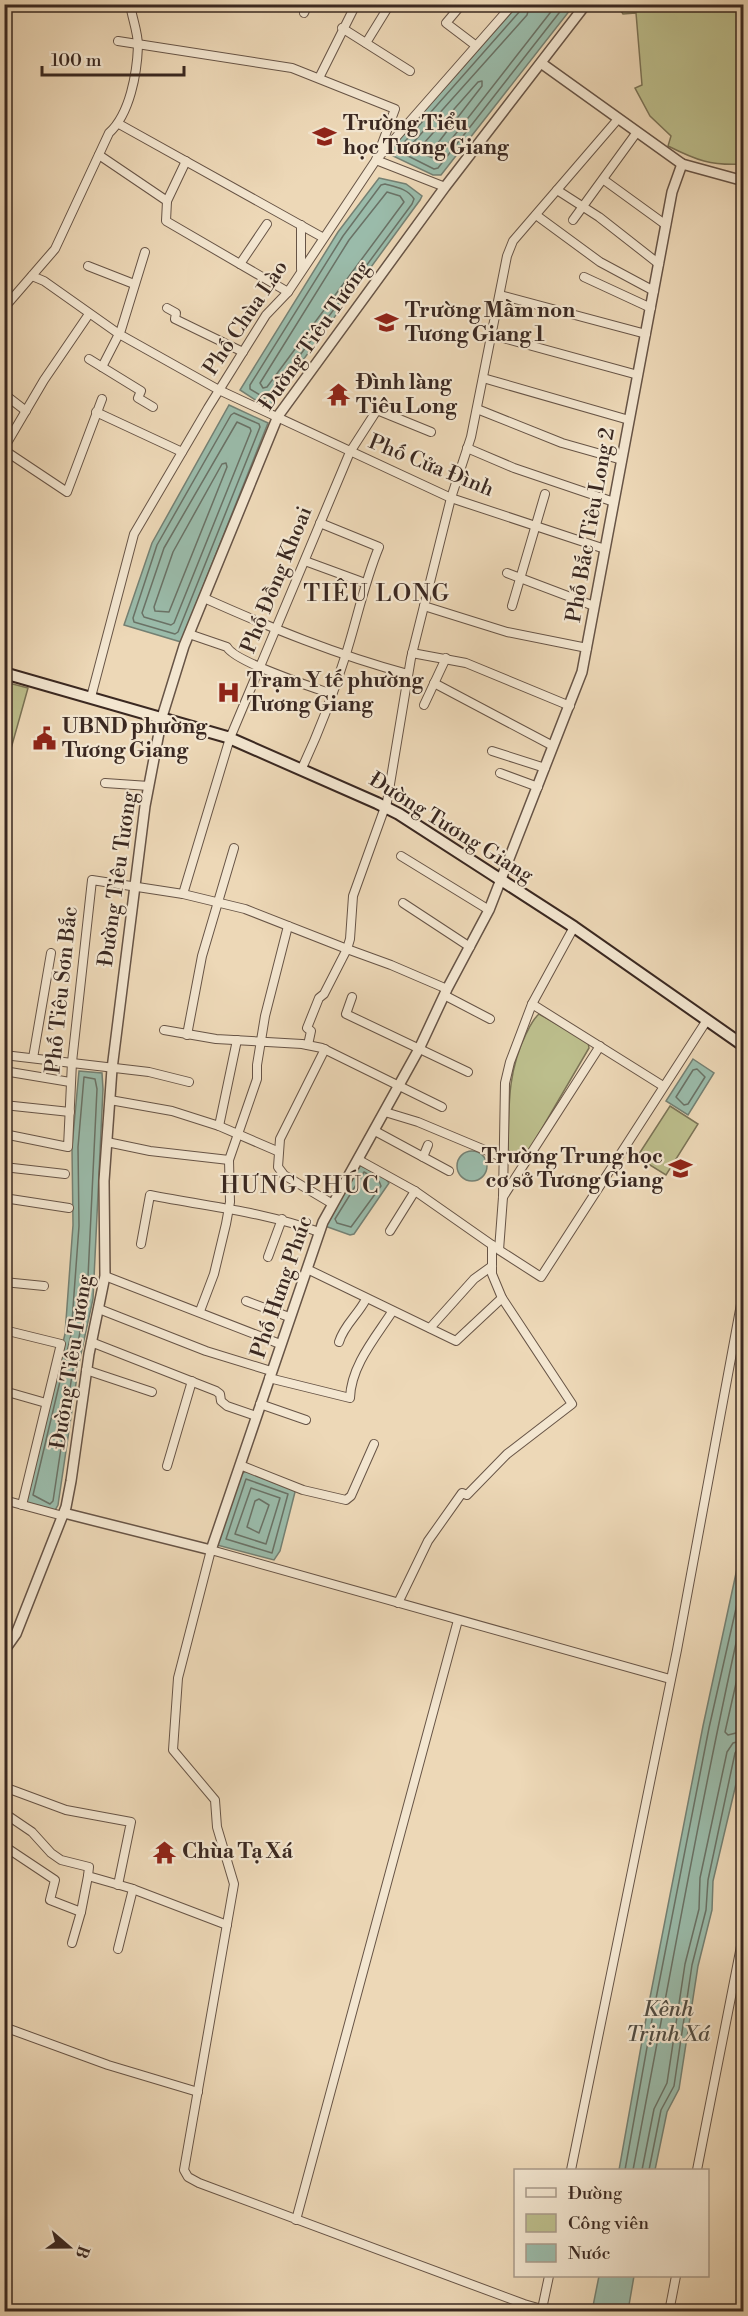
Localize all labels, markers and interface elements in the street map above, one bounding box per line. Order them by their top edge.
scale bar [42,39,184,77]
text: 100 m [51,49,102,72]
place label: Trường Tiểu học Tương Giang [343,111,510,161]
school or university icon: Trường Tiểu học Tương Giang [312,123,338,149]
street label: Phố Chùa Lào [198,256,294,380]
street label: Đường Tiêu Tương [254,256,376,416]
place label: Trường Mầm non Tương Giang 1 [405,298,575,348]
school or university icon: Trường Mầm non Tương Giang 1 [374,310,400,336]
place label: Đình làng Tiêu Long [355,370,458,420]
temple icon: Đình làng Tiêu Long [325,382,351,408]
street label: Phố Bắc Tiêu Long 2 [561,426,621,624]
street label: Phố Cửa Đình [365,429,498,503]
street label: Phố Đồng Khoai [236,503,318,657]
district label: TIÊU LONG [303,578,451,609]
place label: Trạm Y tế phường Tương Giang [247,668,424,718]
hospital icon: Trạm Y tế phường Tương Giang [216,680,242,706]
place label: UBND phường Tương Giang [62,714,208,764]
public building icon: UBND phường Tương Giang [31,726,57,752]
street label: Đường Tương Giang [364,767,538,889]
street label: Đường Tiêu Tương [93,790,143,968]
street label: Phố Tiêu Sơn Bắc [40,905,84,1075]
place label: Trường Trung học cơ sở Tương Giang [482,1144,664,1194]
school or university icon: Trường Trung học cơ sở Tương Giang [668,1156,694,1182]
district label: HƯNG PHÚC [220,1169,380,1201]
street label: Phố Hưng Phúc [245,1212,319,1362]
street label: Đường Tiêu Tương [45,1273,99,1451]
temple icon: Chùa Tạ Xá [151,1839,177,1865]
place label: Chùa Tạ Xá [182,1839,293,1865]
water label: Kênh Trịnh Xá [626,1996,711,2048]
legend [514,2169,709,2277]
text: Đường [568,2182,623,2205]
text: Công viên [568,2212,649,2235]
north arrow [39,2217,99,2277]
text: Nước [568,2242,611,2265]
text: B [71,2243,94,2261]

